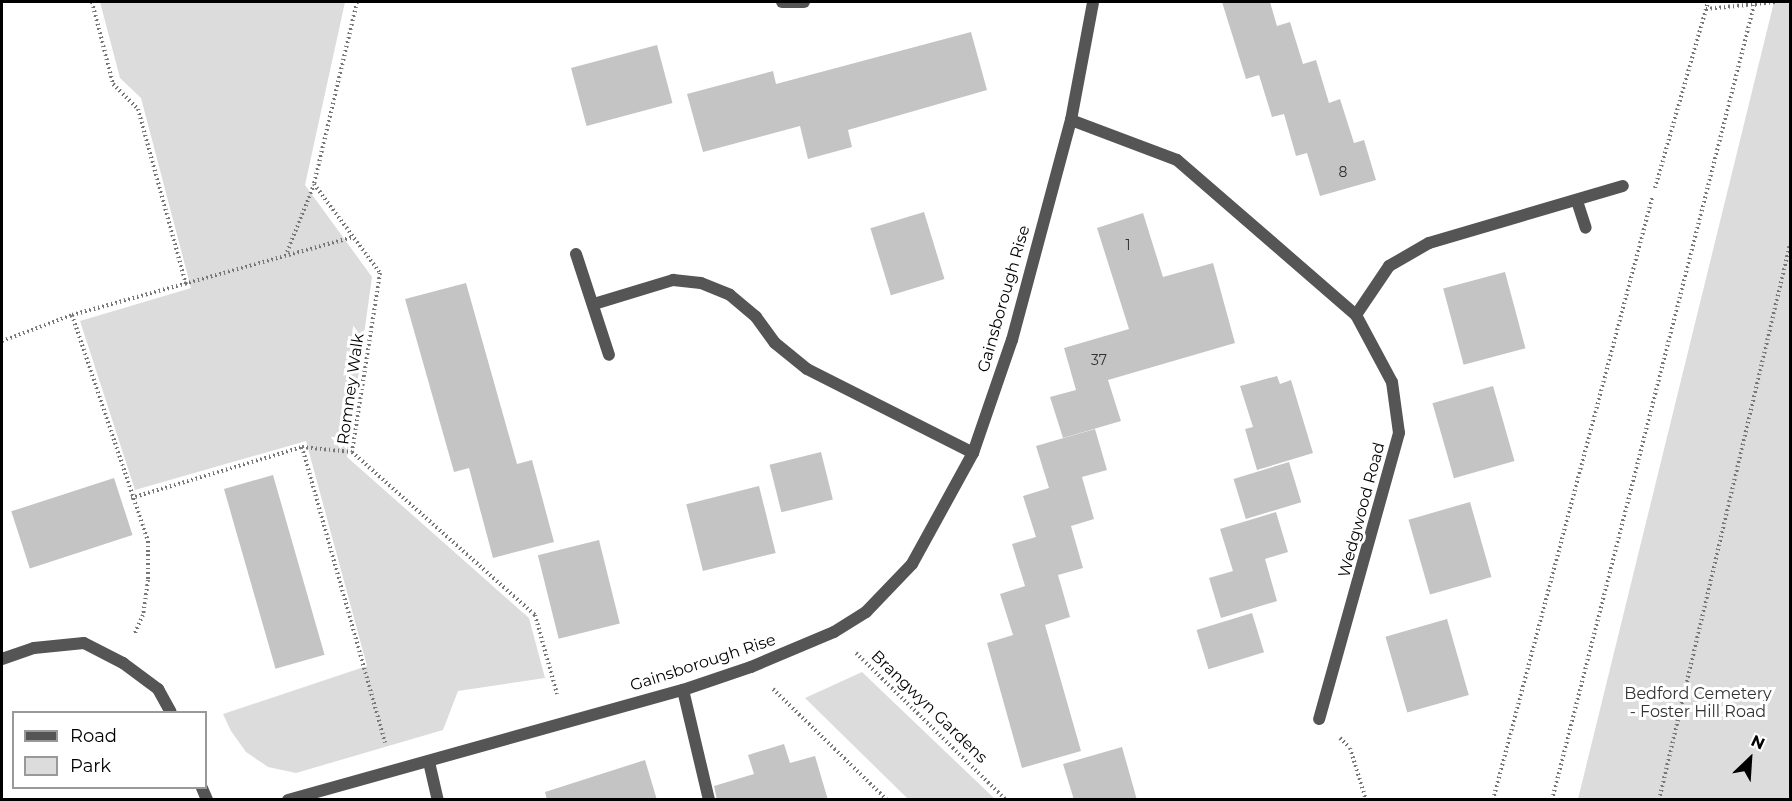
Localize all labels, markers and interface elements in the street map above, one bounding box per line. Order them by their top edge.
house number: 8 [1339,164,1347,180]
street label: Gainsborough Rise [974,223,1034,375]
house number: 1 [1125,237,1131,253]
street label: Romney Walk [334,332,368,446]
house number: 37 [1091,352,1107,368]
street label: Wedgwood Road [1335,440,1389,580]
street label: Gainsborough Rise [628,630,778,696]
street label: Brangwyn Gardens [867,647,991,767]
park label: Bedford Cemetery - Foster Hill Road [1624,684,1772,722]
legend [12,711,207,789]
text: Road [70,725,117,747]
north arrow [1720,729,1780,789]
text: N [1748,731,1768,754]
text: Park [70,755,111,777]

